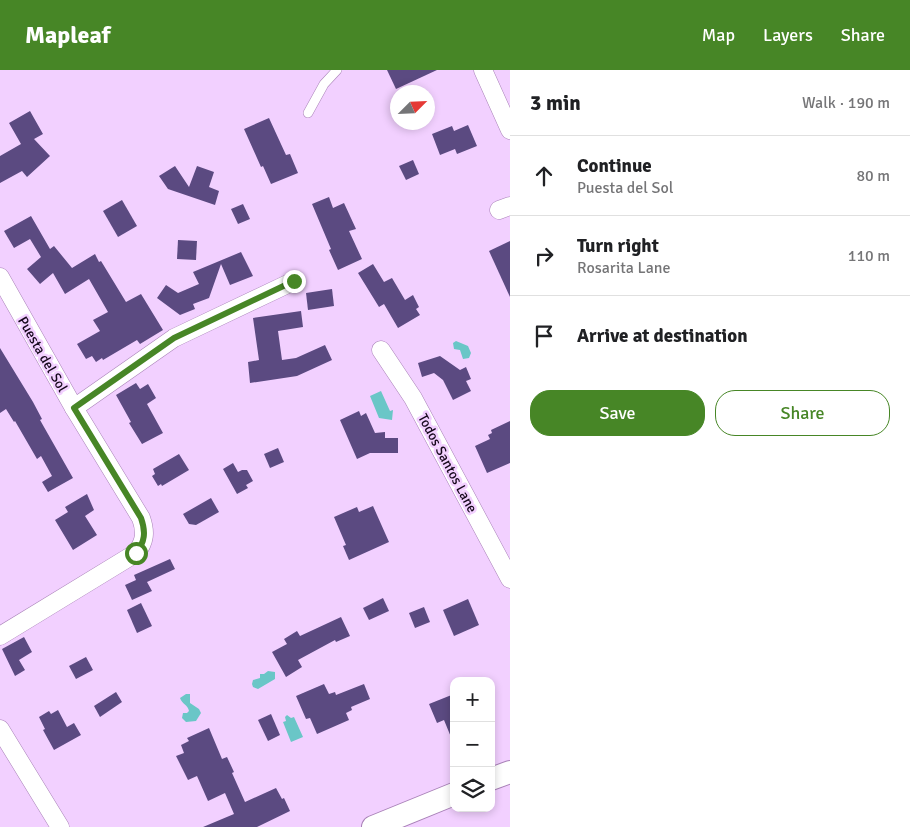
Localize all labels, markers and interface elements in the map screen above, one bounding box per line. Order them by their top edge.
text: Mapleaf [25,20,110,50]
text: Map [702,24,735,46]
text: Layers [763,24,813,46]
text: Share [841,24,885,46]
north arrow [390,85,435,130]
text: 3 min [530,90,581,116]
text: Walk · 190 m [802,93,890,113]
text: Continue [577,154,652,178]
icon: ahead [530,162,558,190]
text: 80 m [856,166,890,186]
text: Puesta del Sol [577,178,673,198]
text: Turn right [577,234,659,258]
icon: right [530,242,558,270]
text: 110 m [848,246,890,266]
text: Rosarita Lane [577,258,671,278]
route end [283,270,306,293]
street label: Puesta del Sol [14,313,71,395]
icon: arrive [530,322,558,350]
text: Arrive at destination [577,324,748,348]
button: Save [530,390,705,436]
button: Share [715,390,890,436]
street label: Todos Santos Lane [414,411,481,516]
route start [125,542,148,565]
map controls [450,677,495,812]
button: + [450,677,495,722]
button: − [450,722,495,767]
button: layers [450,767,495,812]

